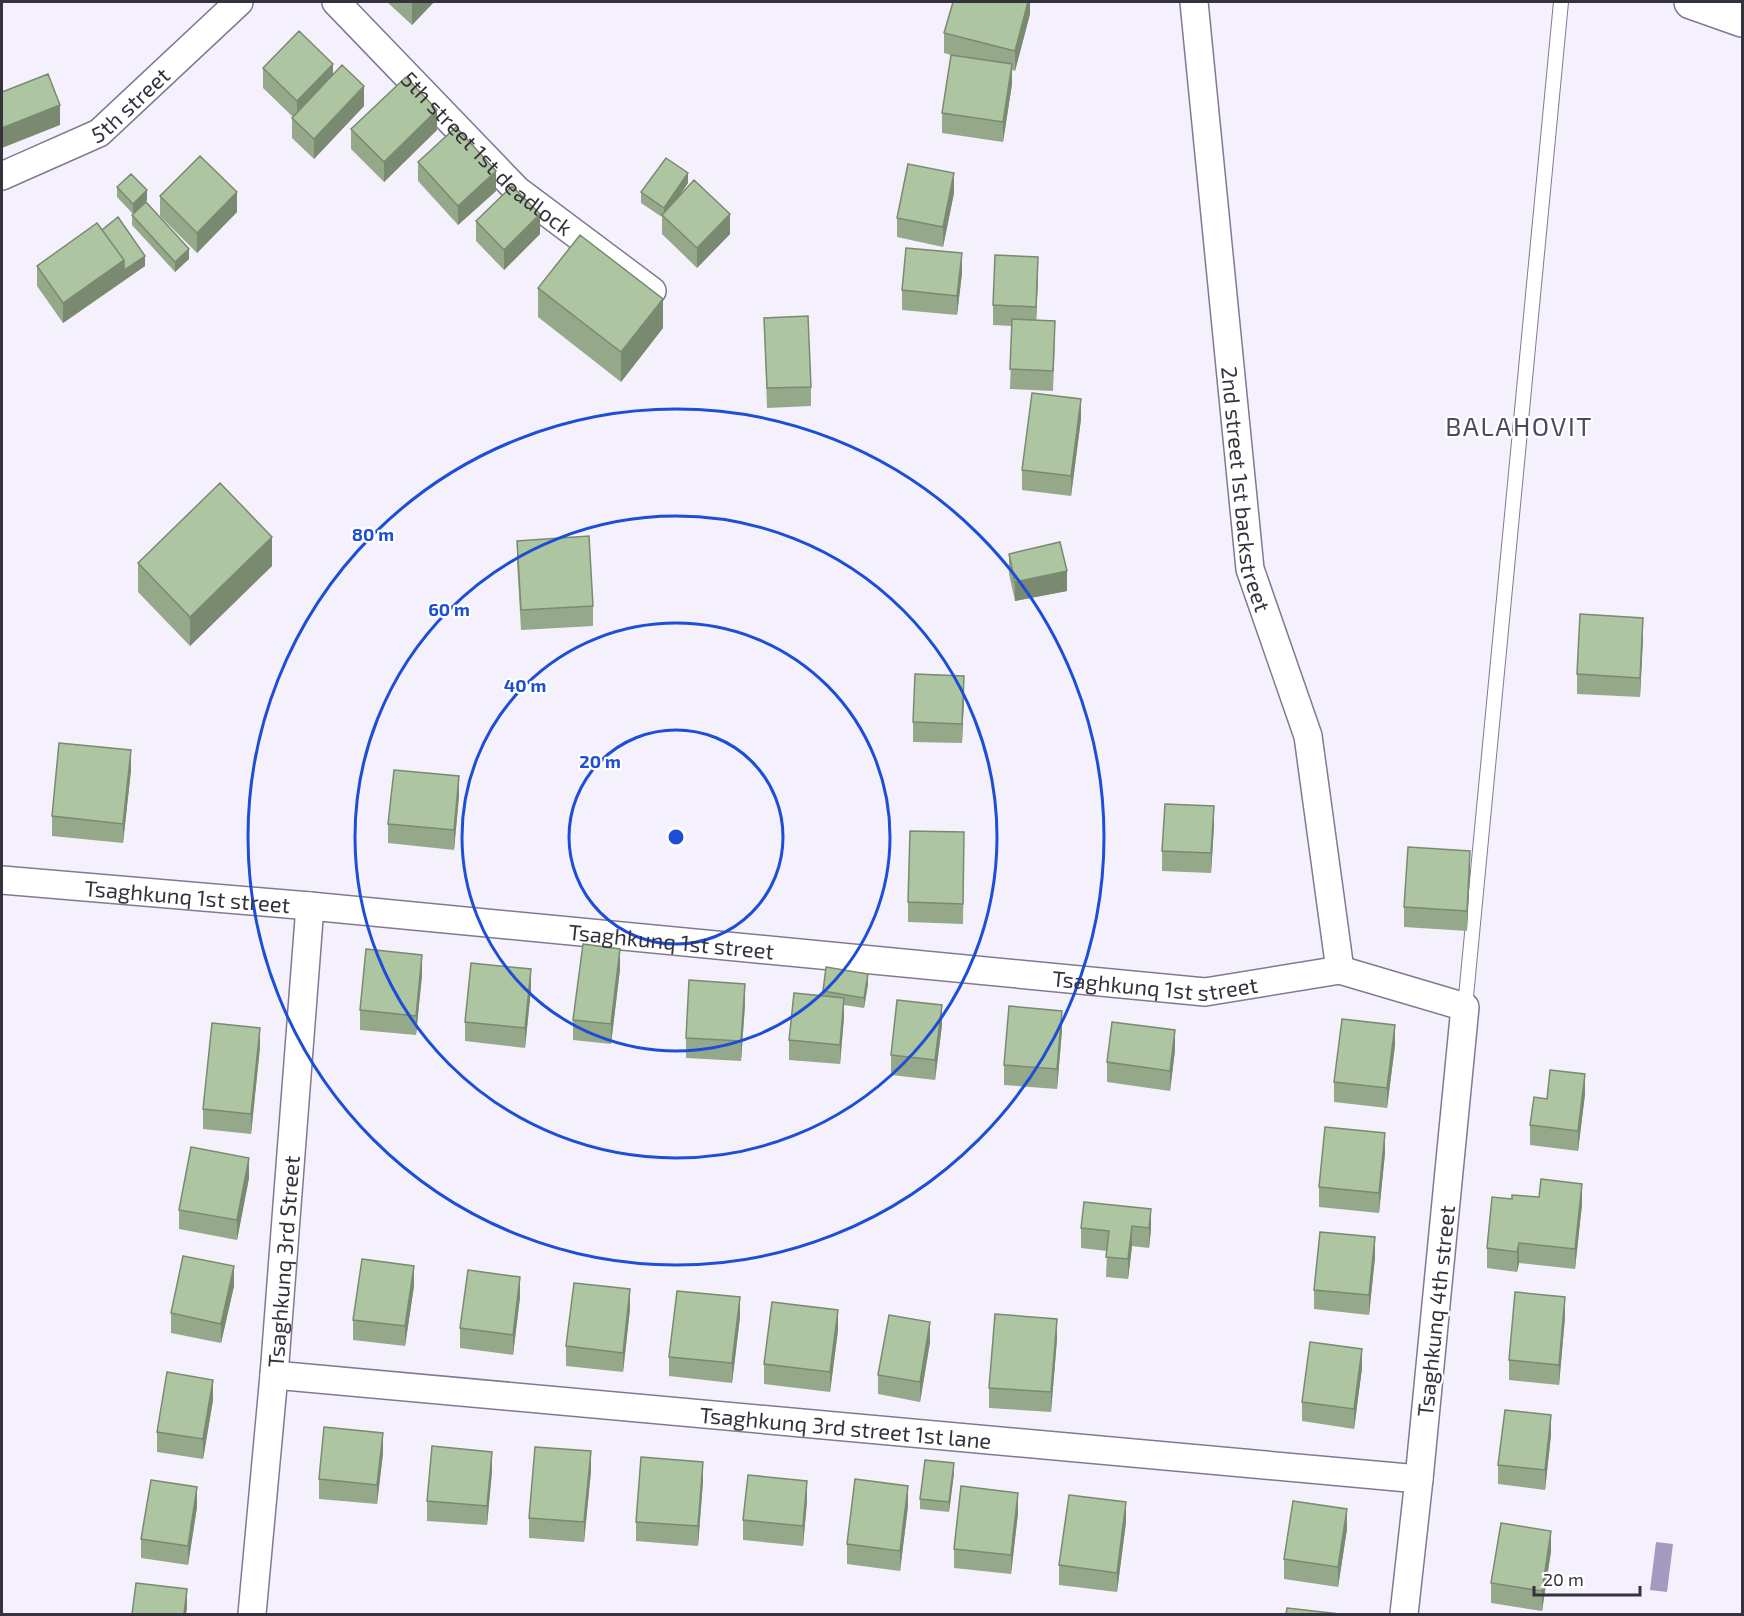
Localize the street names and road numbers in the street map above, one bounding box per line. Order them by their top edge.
street label: 5th street [87,61,174,148]
street label: 5th street 1st deadlock [397,66,578,240]
street label: 2nd street 1st backstreet [1217,365,1277,615]
street label: Tsaghkunq 1st street [83,874,291,917]
street label: Tsaghkunq 1st street [567,918,775,964]
street label: Tsaghkunq 1st street [1051,964,1259,1005]
street label: Tsaghkunq 3rd Street [262,1154,304,1368]
street label: Tsaghkunq 4th street [1411,1204,1459,1418]
street label: Tsaghkunq 3rd street 1st lane [699,1401,993,1453]

